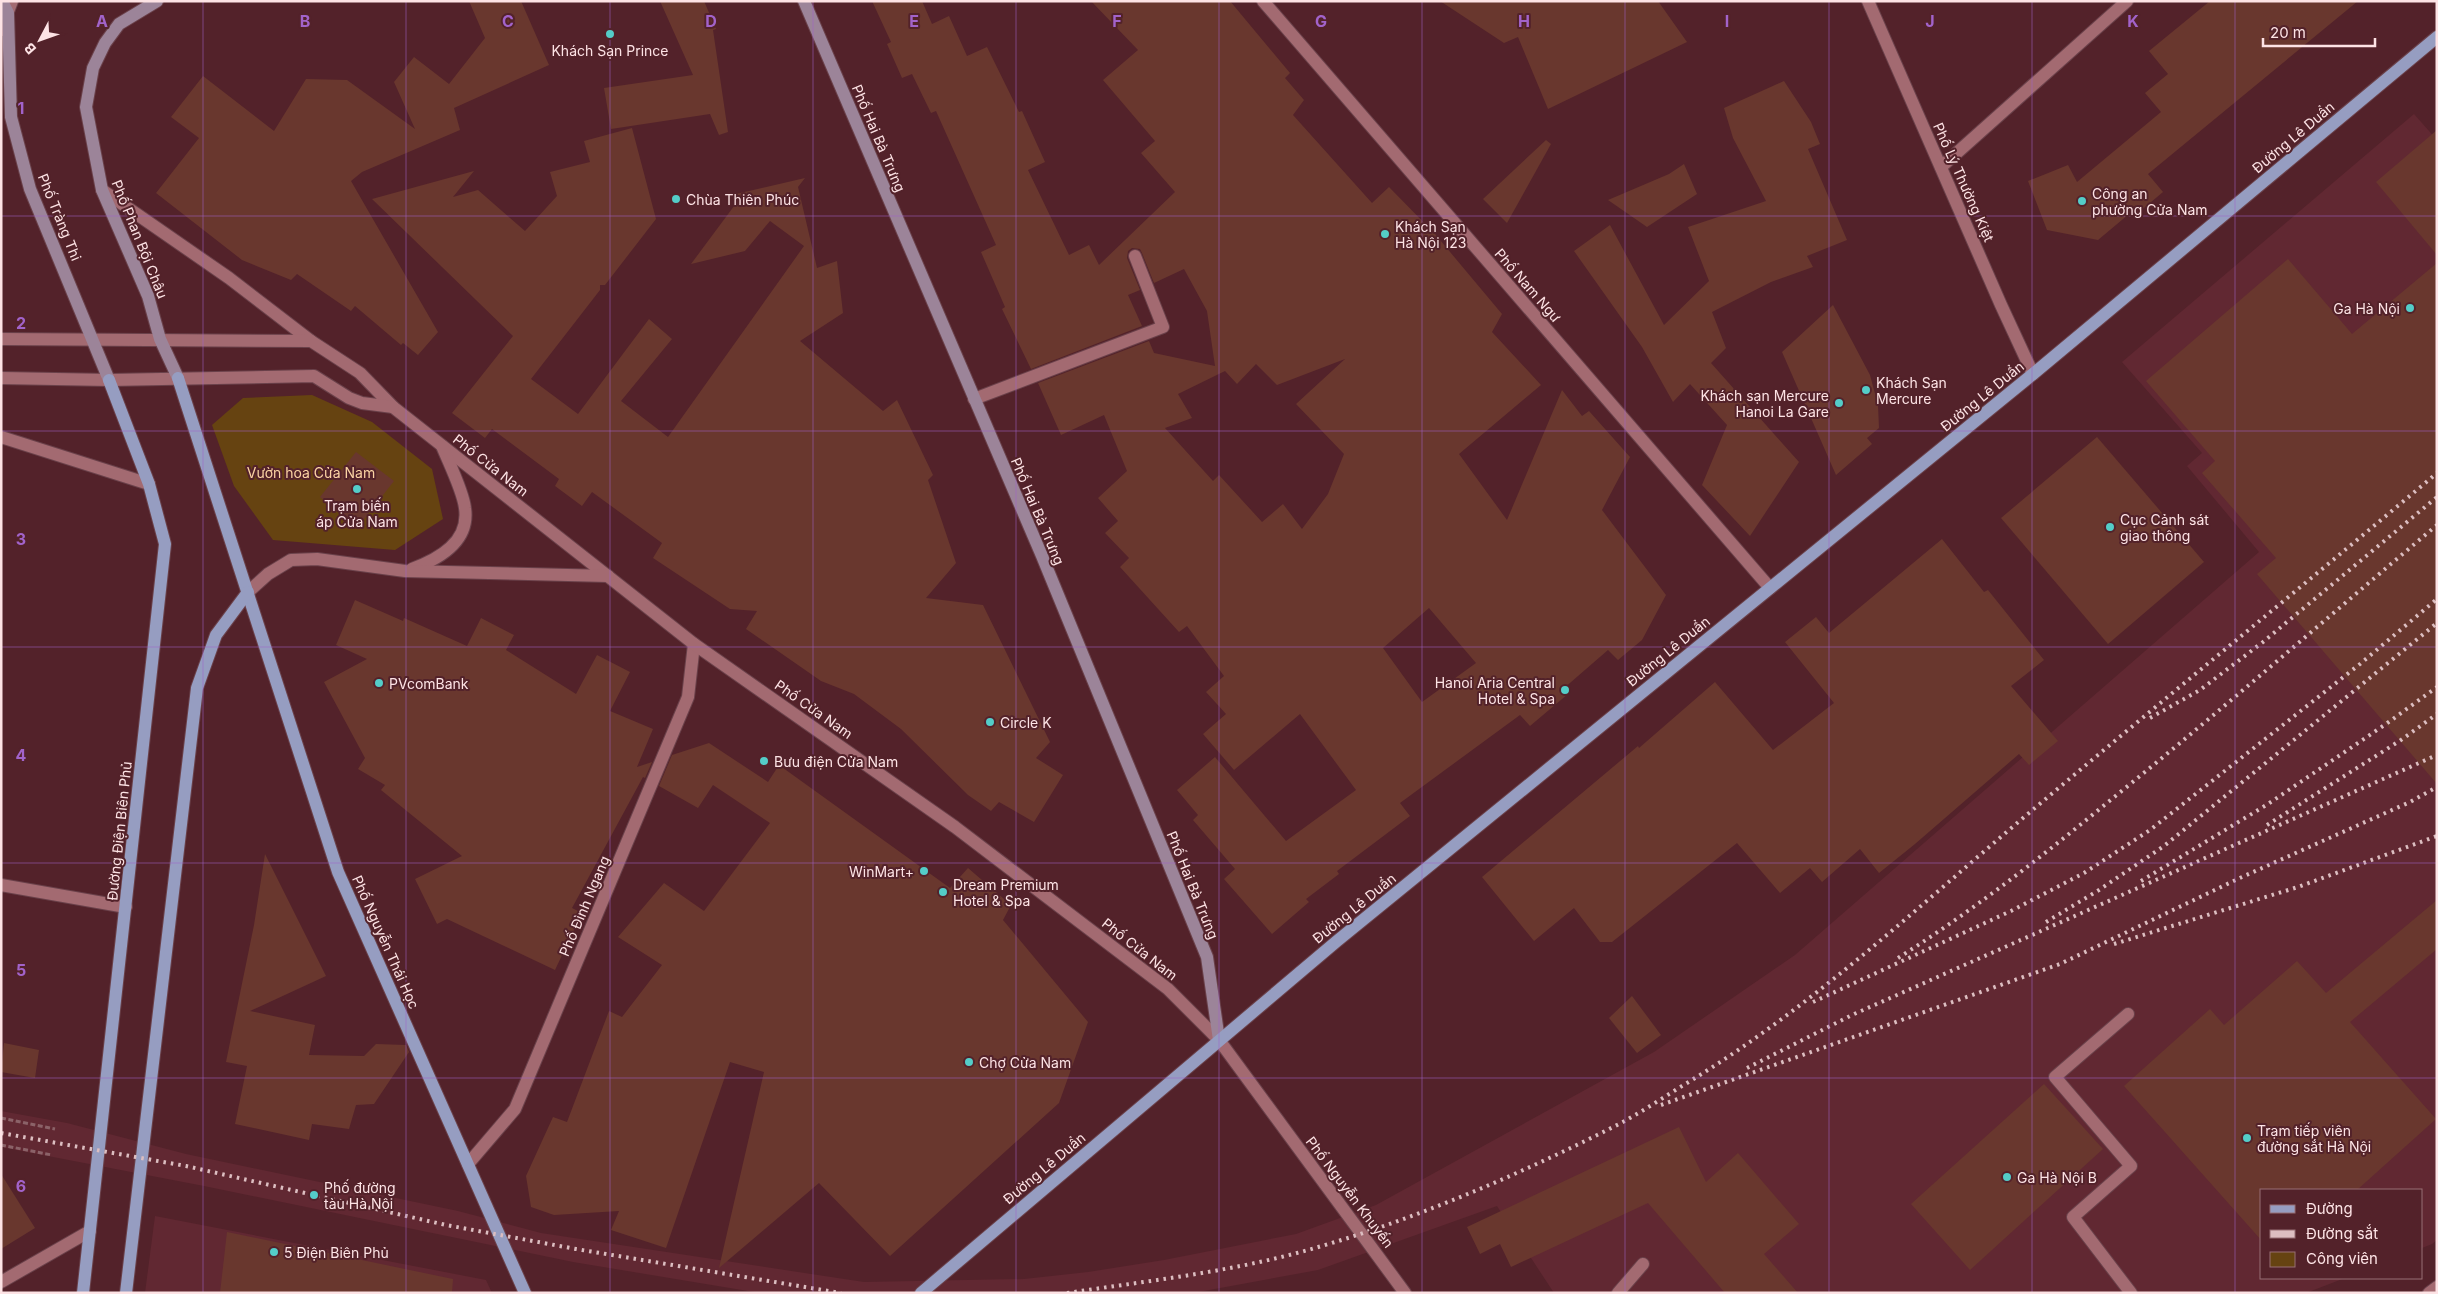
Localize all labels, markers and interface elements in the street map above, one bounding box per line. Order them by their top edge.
text: A [96,11,108,31]
text: B [300,11,310,31]
text: C [502,11,514,31]
text: D [705,11,717,31]
text: E [909,11,919,31]
text: F [1112,11,1122,31]
text: G [1315,11,1327,31]
text: H [1518,11,1530,31]
text: I [1725,11,1729,31]
text: J [1925,11,1935,31]
text: K [2127,11,2139,31]
north arrow [15,15,65,65]
scale bar [2263,15,2376,47]
text: 20 m [2270,23,2306,42]
marker: Khách Sạn Prince [604,28,616,40]
text: B [20,40,39,58]
place label: Khách Sạn Prince [551,42,669,59]
street label: Phố Hai Bà Trưng [849,82,909,194]
text: 1 [18,98,24,118]
street label: Đường Lê Duẩn [2248,98,2338,176]
street label: Phố Lý Thường Kiệt [1930,120,1998,245]
street label: Phố Tràng Thi [35,171,85,263]
street label: Phố Phan Bội Châu [108,177,172,301]
place label: Công an phường Cửa Nam [2092,185,2208,218]
place label: Chùa Thiên Phúc [686,191,799,208]
marker: Chùa Thiên Phúc [670,193,682,205]
marker: Công an phường Cửa Nam [2076,195,2088,207]
place label: Khách Sạn Hà Nội 123 [1395,218,1466,251]
marker: Khách Sạn Hà Nội 123 [1379,228,1391,240]
street label: Phố Nam Ngư [1491,245,1565,326]
place label: Ga Hà Nội [2333,300,2400,317]
marker: Ga Hà Nội [2404,302,2416,314]
text: 2 [16,313,26,333]
street label: Đường Lê Duẩn [1937,357,2027,435]
place label: Khách Sạn Mercure [1876,374,1947,407]
marker: Khách Sạn Mercure [1860,384,1872,396]
place label: Khách sạn Mercure Hanoi La Gare [1700,387,1829,420]
marker: Khách sạn Mercure Hanoi La Gare [1833,397,1845,409]
street label: Phố Cửa Nam [450,430,532,500]
street label: Phố Hai Bà Trưng [1008,455,1068,567]
park label: Vườn hoa Cửa Nam [247,464,375,481]
marker: Trạm biến áp Cửa Nam [351,483,363,495]
place label: Trạm biến áp Cửa Nam [316,497,398,530]
place label: Cục Cảnh sát giao thông [2120,511,2209,544]
marker: Cục Cảnh sát giao thông [2104,521,2116,533]
text: 3 [16,529,26,549]
street label: Đường Lê Duẩn [1623,612,1713,690]
place label: Hanoi Aria Central Hotel & Spa [1435,674,1555,707]
place label: PVcomBank [389,675,469,692]
street label: Phố Cửa Nam [772,676,856,742]
marker: PVcomBank [373,677,385,689]
marker: Hanoi Aria Central Hotel & Spa [1559,684,1571,696]
place label: Circle K [1000,714,1052,731]
marker: Circle K [984,716,996,728]
text: 4 [16,745,27,765]
place label: Bưu điện Cửa Nam [774,753,898,770]
marker: Bưu điện Cửa Nam [758,755,770,767]
street label: Đường Điện Biên Phủ [103,761,135,901]
street label: Phố Hai Bà Trưng [1164,828,1222,942]
street label: Phố Đình Ngang [555,853,613,959]
place label: WinMart+ [849,863,914,880]
marker: WinMart+ [918,865,930,877]
street label: Đường Lê Duẩn [1309,869,1399,947]
street label: Phố Nguyễn Thái Học [349,873,423,1011]
place label: Dream Premium Hotel & Spa [953,876,1059,909]
marker: Dream Premium Hotel & Spa [937,886,949,898]
street label: Phố Cửa Nam [1099,914,1181,984]
text: 5 [16,960,26,980]
place label: Chợ Cửa Nam [979,1054,1071,1071]
marker: Chợ Cửa Nam [963,1056,975,1068]
place label: Trạm tiếp viên đường sắt Hà Nội [2257,1122,2371,1155]
street label: Đường Lê Duẩn [999,1129,1089,1207]
marker: Trạm tiếp viên đường sắt Hà Nội [2241,1132,2253,1144]
street label: Phố Nguyễn Khuyến [1303,1133,1397,1251]
place label: Ga Hà Nội B [2017,1169,2097,1186]
marker: Ga Hà Nội B [2001,1171,2013,1183]
text: 6 [16,1176,26,1196]
place label: Phố đường tàu Hà Nội [324,1179,396,1212]
marker: Phố đường tàu Hà Nội [308,1189,320,1201]
legend [2260,1189,2423,1279]
text: Đường [2306,1199,2353,1218]
text: Đường sắt [2306,1224,2378,1243]
place label: 5 Điện Biên Phủ [284,1244,389,1261]
marker: 5 Điện Biên Phủ [268,1246,280,1258]
text: Công viên [2306,1249,2378,1268]

